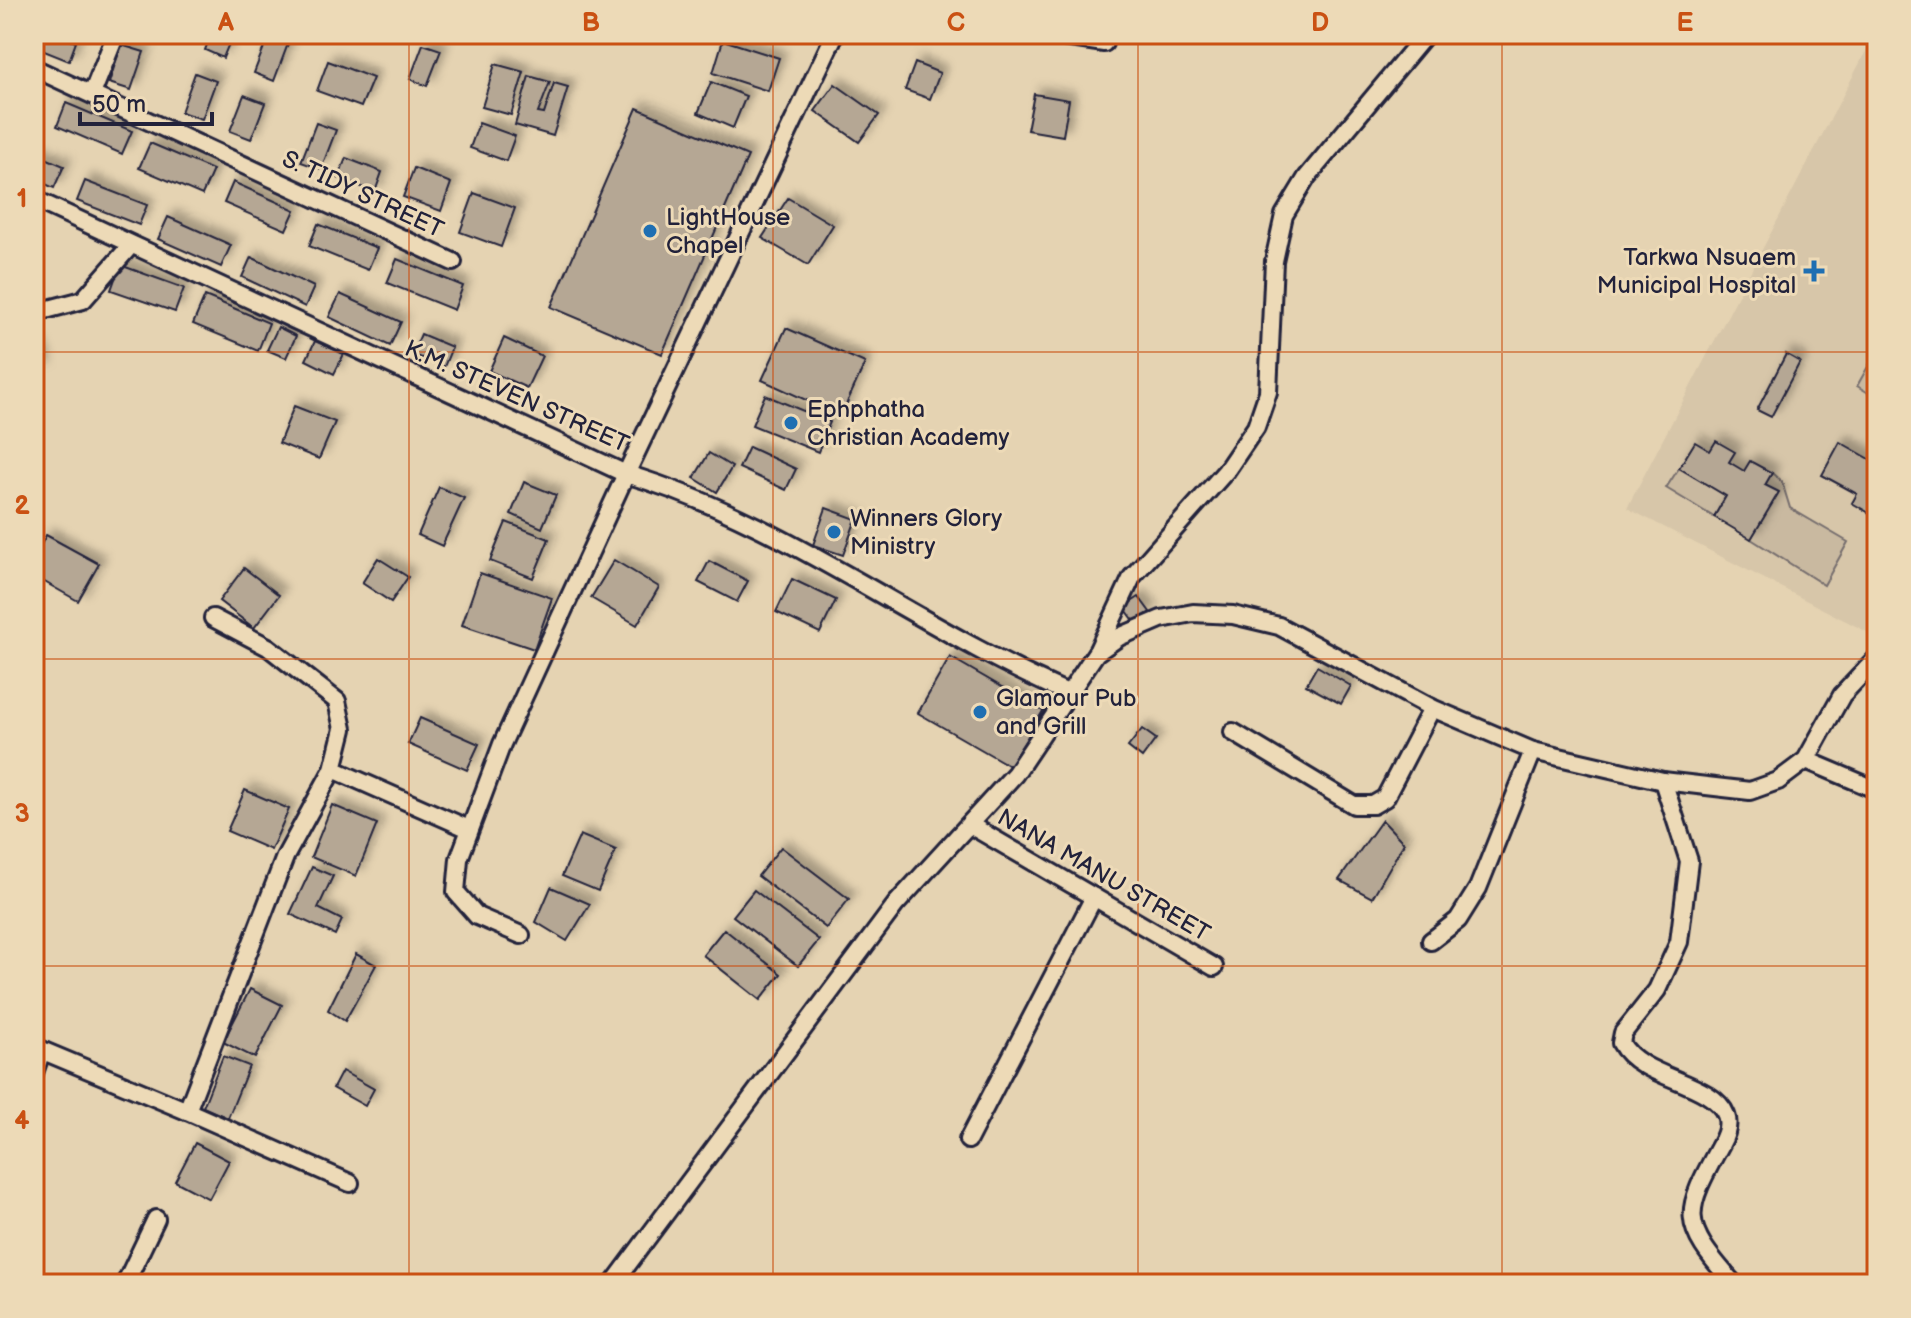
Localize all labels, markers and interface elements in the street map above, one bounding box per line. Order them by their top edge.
text: A [217,8,234,39]
text: B [582,8,600,39]
text: C [947,8,965,39]
text: D [1311,8,1329,39]
text: E [1677,8,1694,39]
scale bar [80,76,212,126]
text: 50 m [92,90,146,119]
street label: S. TIDY STREET [278,144,449,245]
text: 1 [17,184,27,215]
place label: LightHouse Chapel [666,203,790,260]
marker: LightHouse Chapel [641,222,659,240]
place label: Tarkwa Nsuaem Municipal Hospital [1597,243,1796,300]
marker: Tarkwa Nsuaem Municipal Hospital [1803,260,1825,282]
street label: K.M. STEVEN STREET [400,334,634,459]
place label: Ephphatha Christian Academy [807,395,1009,452]
marker: Ephphatha Christian Academy [782,414,800,432]
text: 2 [14,491,30,522]
place label: Winners Glory Ministry [850,504,1002,561]
marker: Winners Glory Ministry [825,523,843,541]
place label: Glamour Pub and Grill [996,684,1137,741]
marker: Glamour Pub and Grill [971,703,989,721]
text: 3 [14,799,30,830]
street label: NANA MANU STREET [992,803,1216,948]
text: 4 [14,1106,30,1137]

